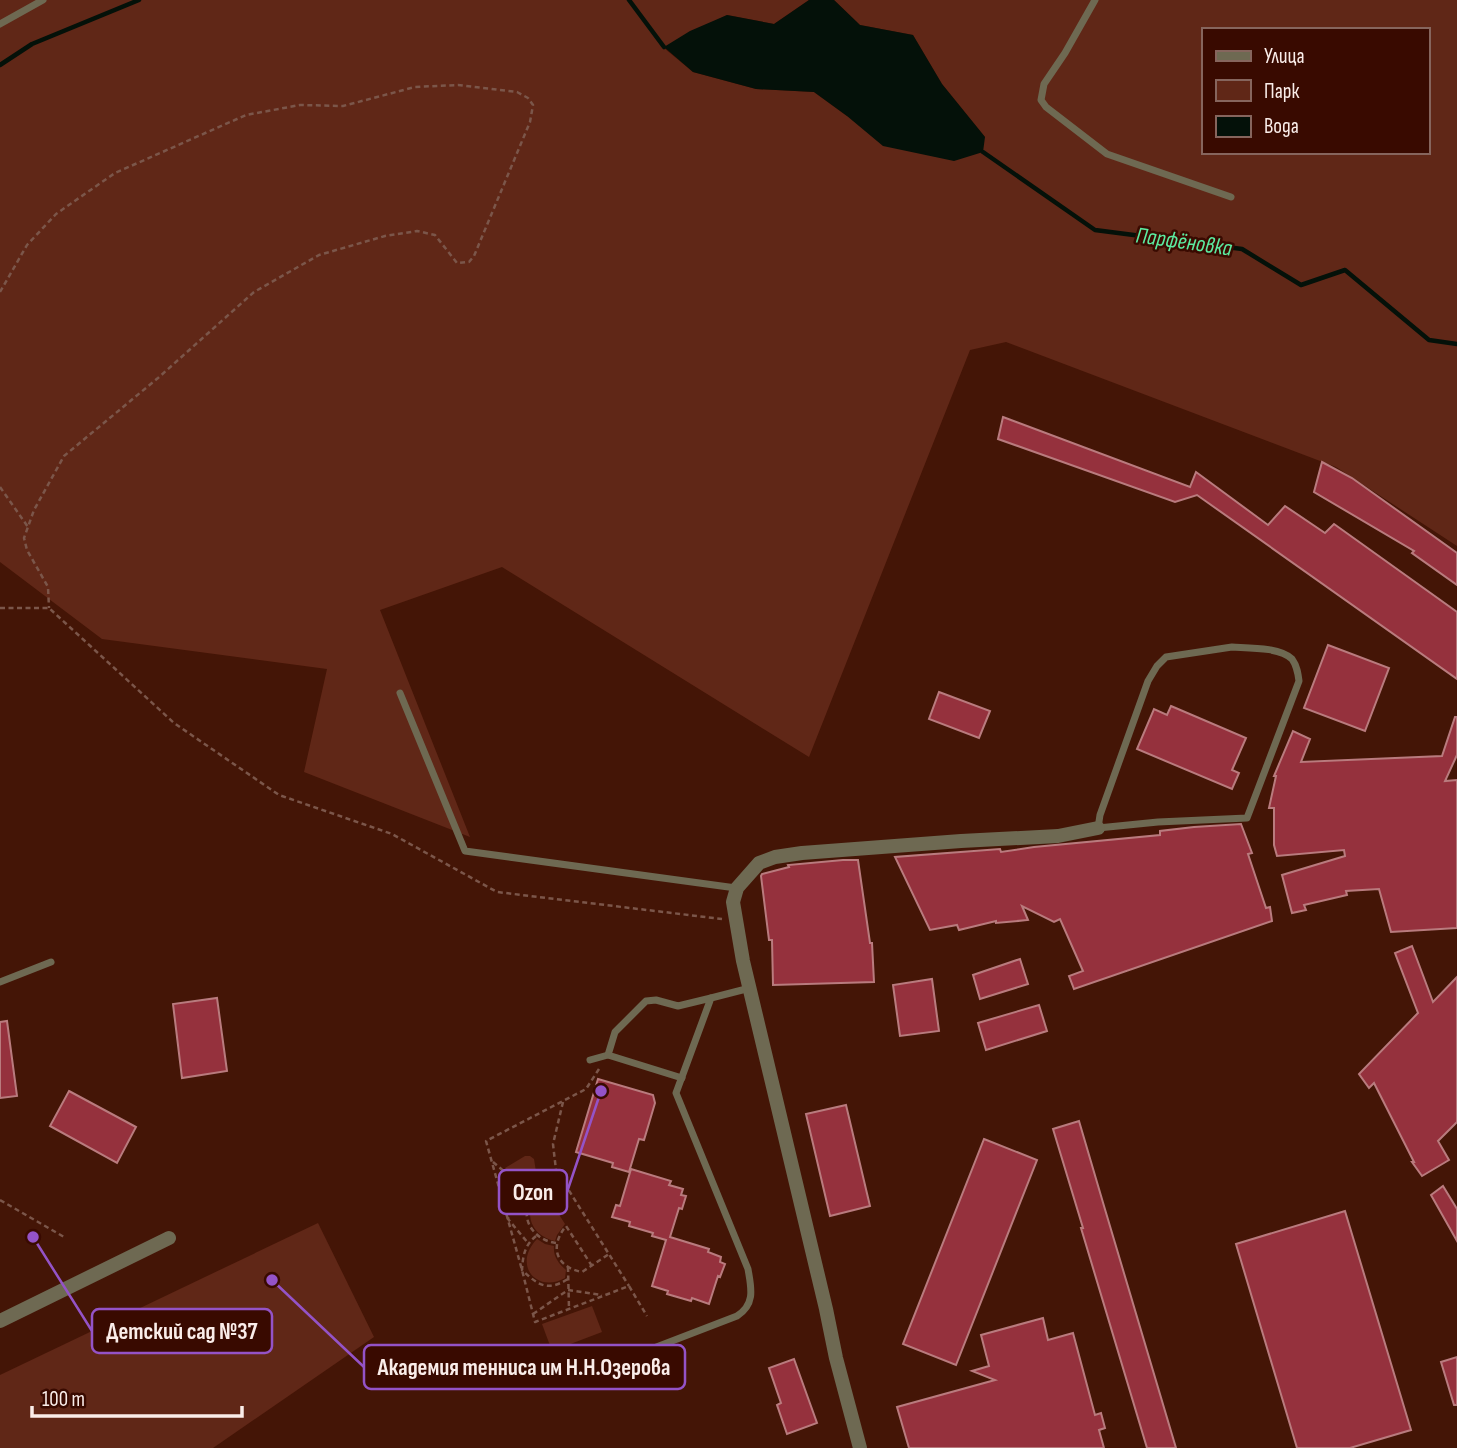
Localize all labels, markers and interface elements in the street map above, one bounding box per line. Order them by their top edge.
legend [1202,28,1429,154]
text: Улица [1264,44,1305,69]
text: Парк [1264,79,1299,104]
text: Вода [1264,114,1299,139]
water label: Парфёновка [1134,221,1235,263]
callout: Ozon [499,1170,567,1214]
text: Ozon [513,1179,553,1207]
callout: Детский сад №37 [92,1309,272,1353]
text: Детский сад №37 [106,1318,258,1346]
callout: Академия тенниса им Н.Н.Озерова [364,1345,685,1389]
text: Академия тенниса им Н.Н.Озерова [377,1354,670,1382]
scale bar [32,1374,242,1418]
text: 100 m [42,1387,85,1412]

